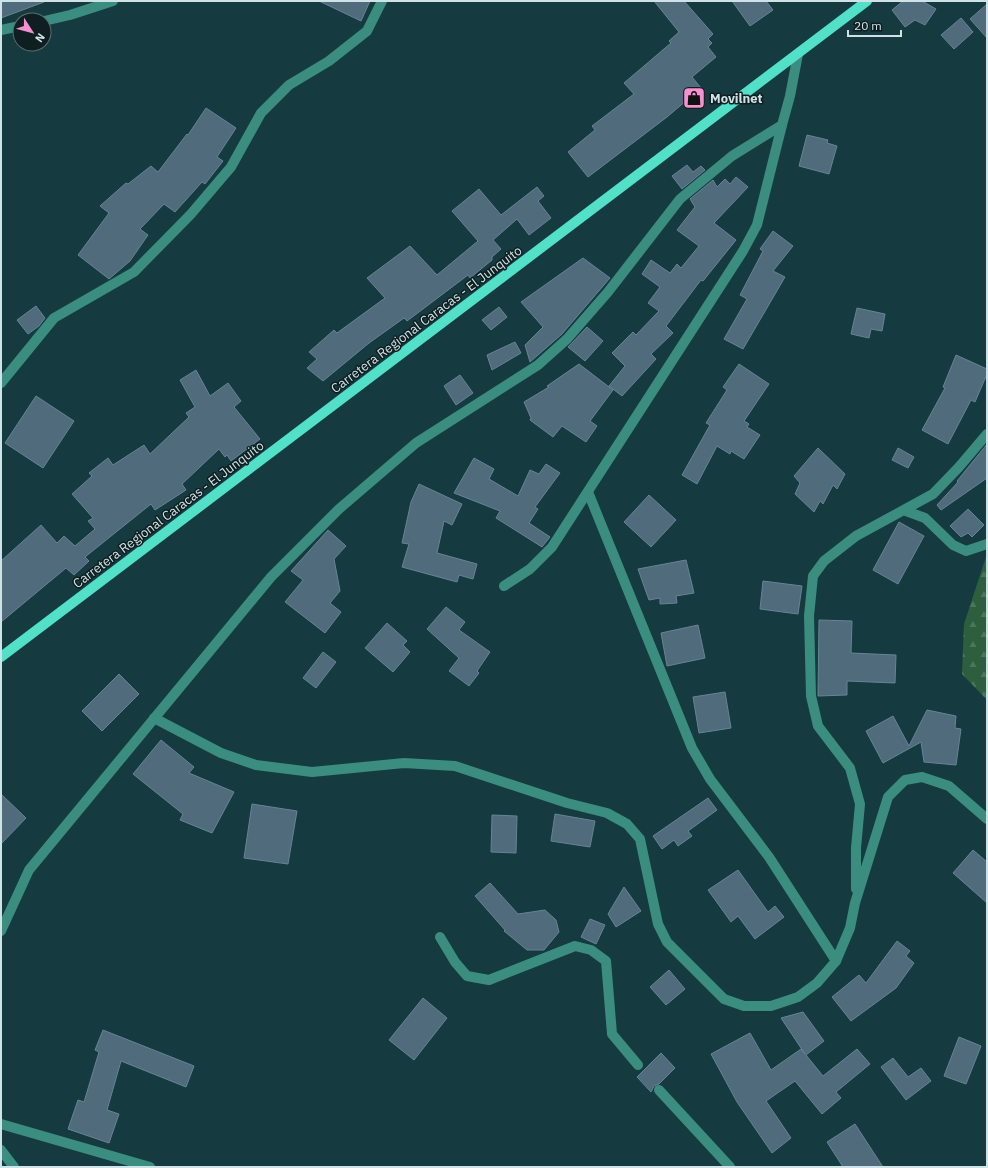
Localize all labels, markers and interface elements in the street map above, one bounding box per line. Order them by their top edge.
north arrow [12,12,52,52]
scale bar [848,12,901,38]
text: 20 m [854,18,882,33]
text: N [32,31,48,45]
shop icon: Movilnet [681,85,707,111]
place label: Movilnet [710,90,763,107]
street label: Carretera Regional Caracas - El Junquito [327,242,525,397]
street label: Carretera Regional Caracas - El Junquito [69,437,267,592]

